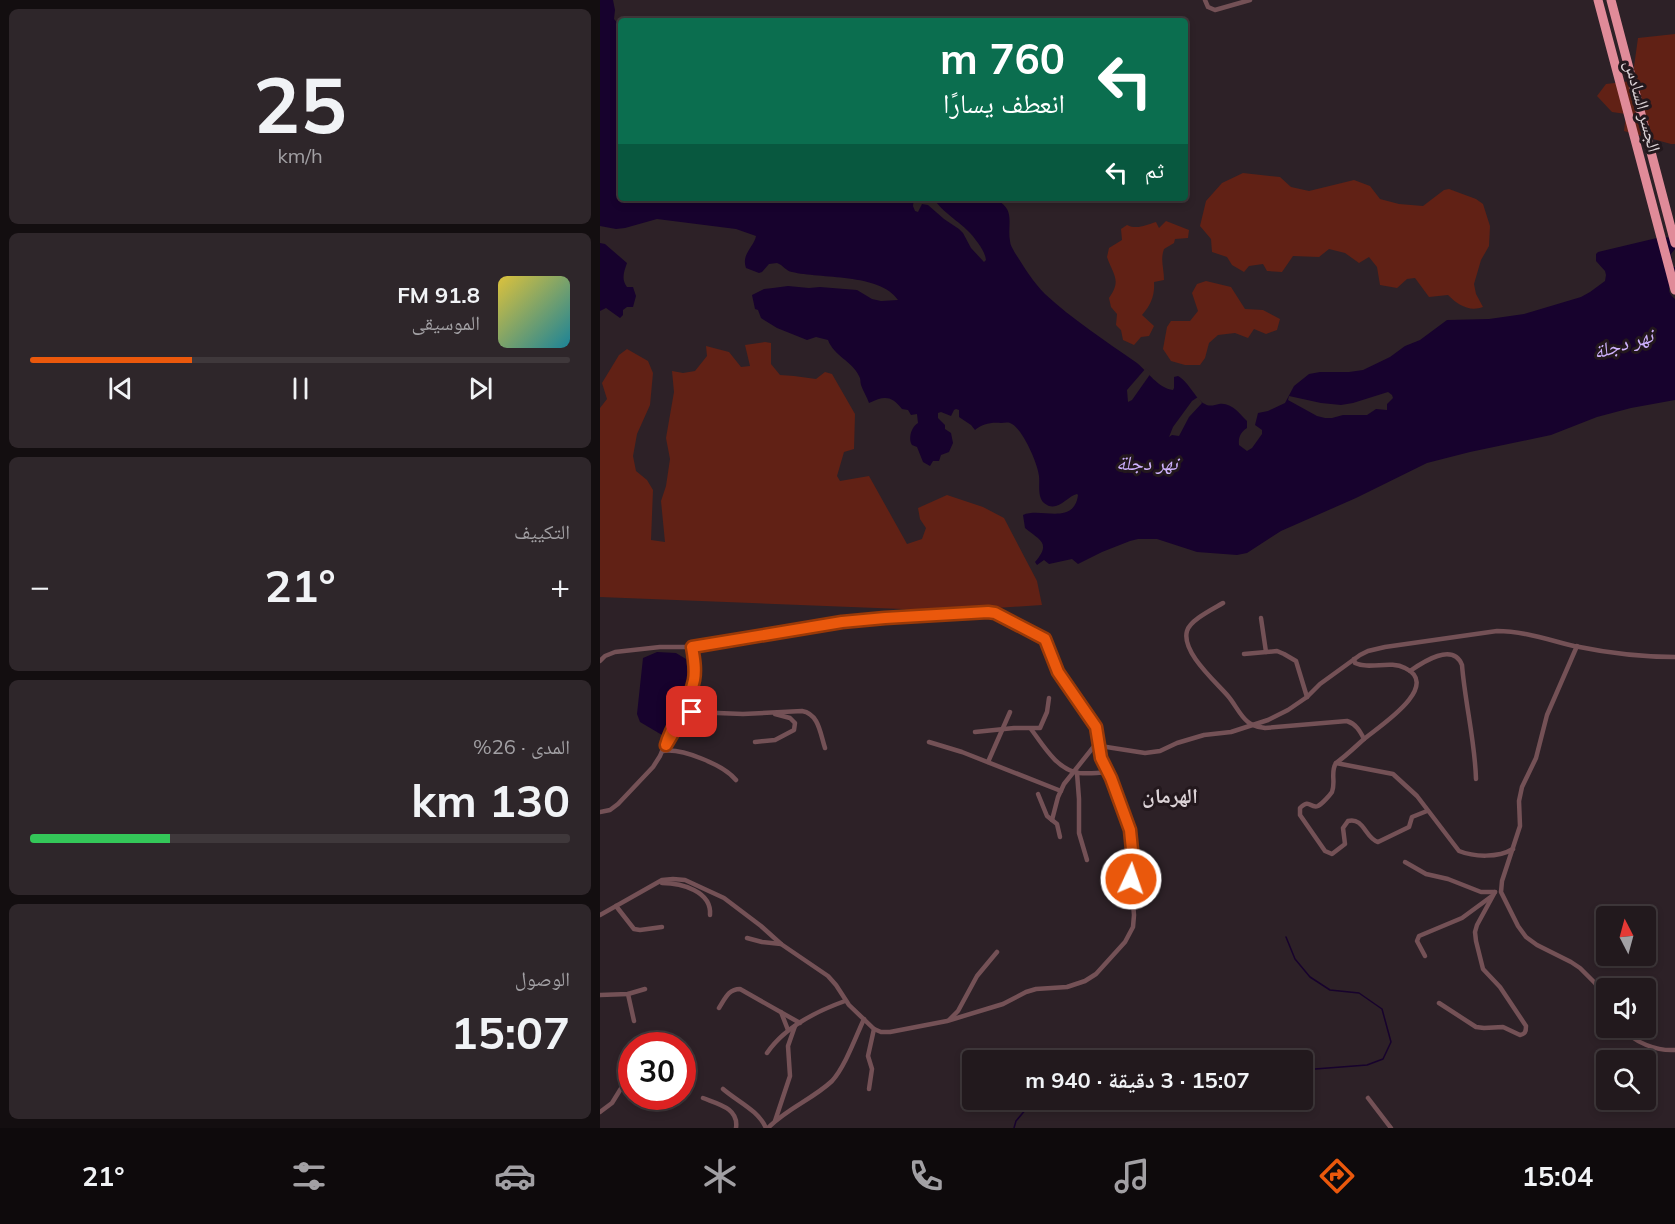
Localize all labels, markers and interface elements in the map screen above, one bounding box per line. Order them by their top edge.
text: 760 m [940,32,1065,85]
icon: left [1086,42,1164,120]
text: 25 [253,55,347,153]
street label: الجسر السادس [1620,57,1666,155]
text: انعطف يسارًا [943,86,1065,120]
text: km/h [277,143,323,168]
icon: left [1100,156,1133,189]
text: ثم [1145,156,1164,184]
text: 91.8 FM [397,281,480,309]
text: الموسيقى [412,310,480,335]
water label: نهر دجلة [1590,321,1659,364]
icon: previous [104,372,137,405]
icon: pause [284,372,317,405]
icon: next [464,372,497,405]
water label: نهر دجلة [1116,450,1180,475]
text: التكييف [514,519,570,544]
text: 21° [264,557,336,613]
text: − [30,565,50,606]
text: + [550,565,570,606]
pin [666,686,717,737]
icon: arrive [675,695,708,728]
text: المدى · 26% [473,734,570,759]
text: 130 km [411,772,570,828]
district label: الهرمان [1142,782,1198,808]
position arrow [1099,847,1163,911]
north arrow [1596,906,1656,966]
map controls [1596,906,1656,1110]
text: الوصول [515,966,570,991]
button: sound [1596,978,1656,1038]
text: 15:07 [451,1004,570,1060]
speed limit sign: 30 [618,1032,696,1110]
button: search [1596,1050,1656,1110]
text: 15:07 · 3 دقيقة · 940 m [1025,1066,1250,1094]
icon: filters [288,1155,330,1197]
icon: car [494,1155,536,1197]
icon: climate [699,1155,741,1197]
icon: phone [905,1155,947,1197]
icon: music [1111,1155,1153,1197]
icon: directions [1316,1155,1358,1197]
text: 21° [82,1159,125,1193]
text: 15:04 [1522,1159,1593,1193]

